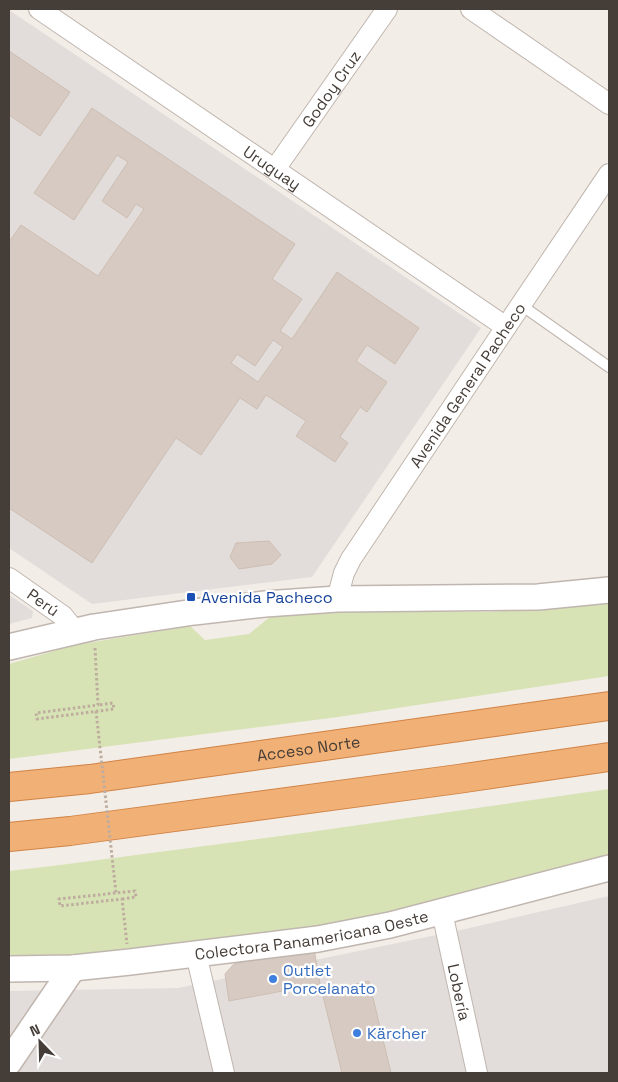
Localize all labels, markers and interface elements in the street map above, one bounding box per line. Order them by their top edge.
street label: Godoy Cruz [297,47,366,131]
street label: Uruguay [239,141,305,195]
street label: Avenida General Pacheco [405,299,530,472]
street label: Perú [23,584,63,621]
place label: Avenida Pacheco [201,587,333,608]
marker: Avenida Pacheco [185,591,197,603]
street label: Acceso Norte [255,731,362,766]
street label: Colectora Panamericana Oeste [194,905,431,965]
place label: Outlet Porcelanato [283,960,376,999]
street label: Lobería [443,962,475,1023]
marker: Outlet Porcelanato [267,973,279,985]
north arrow [15,1017,65,1067]
text: N [27,1020,43,1040]
place label: Kärcher [367,1023,427,1044]
marker: Kärcher [351,1027,363,1039]

